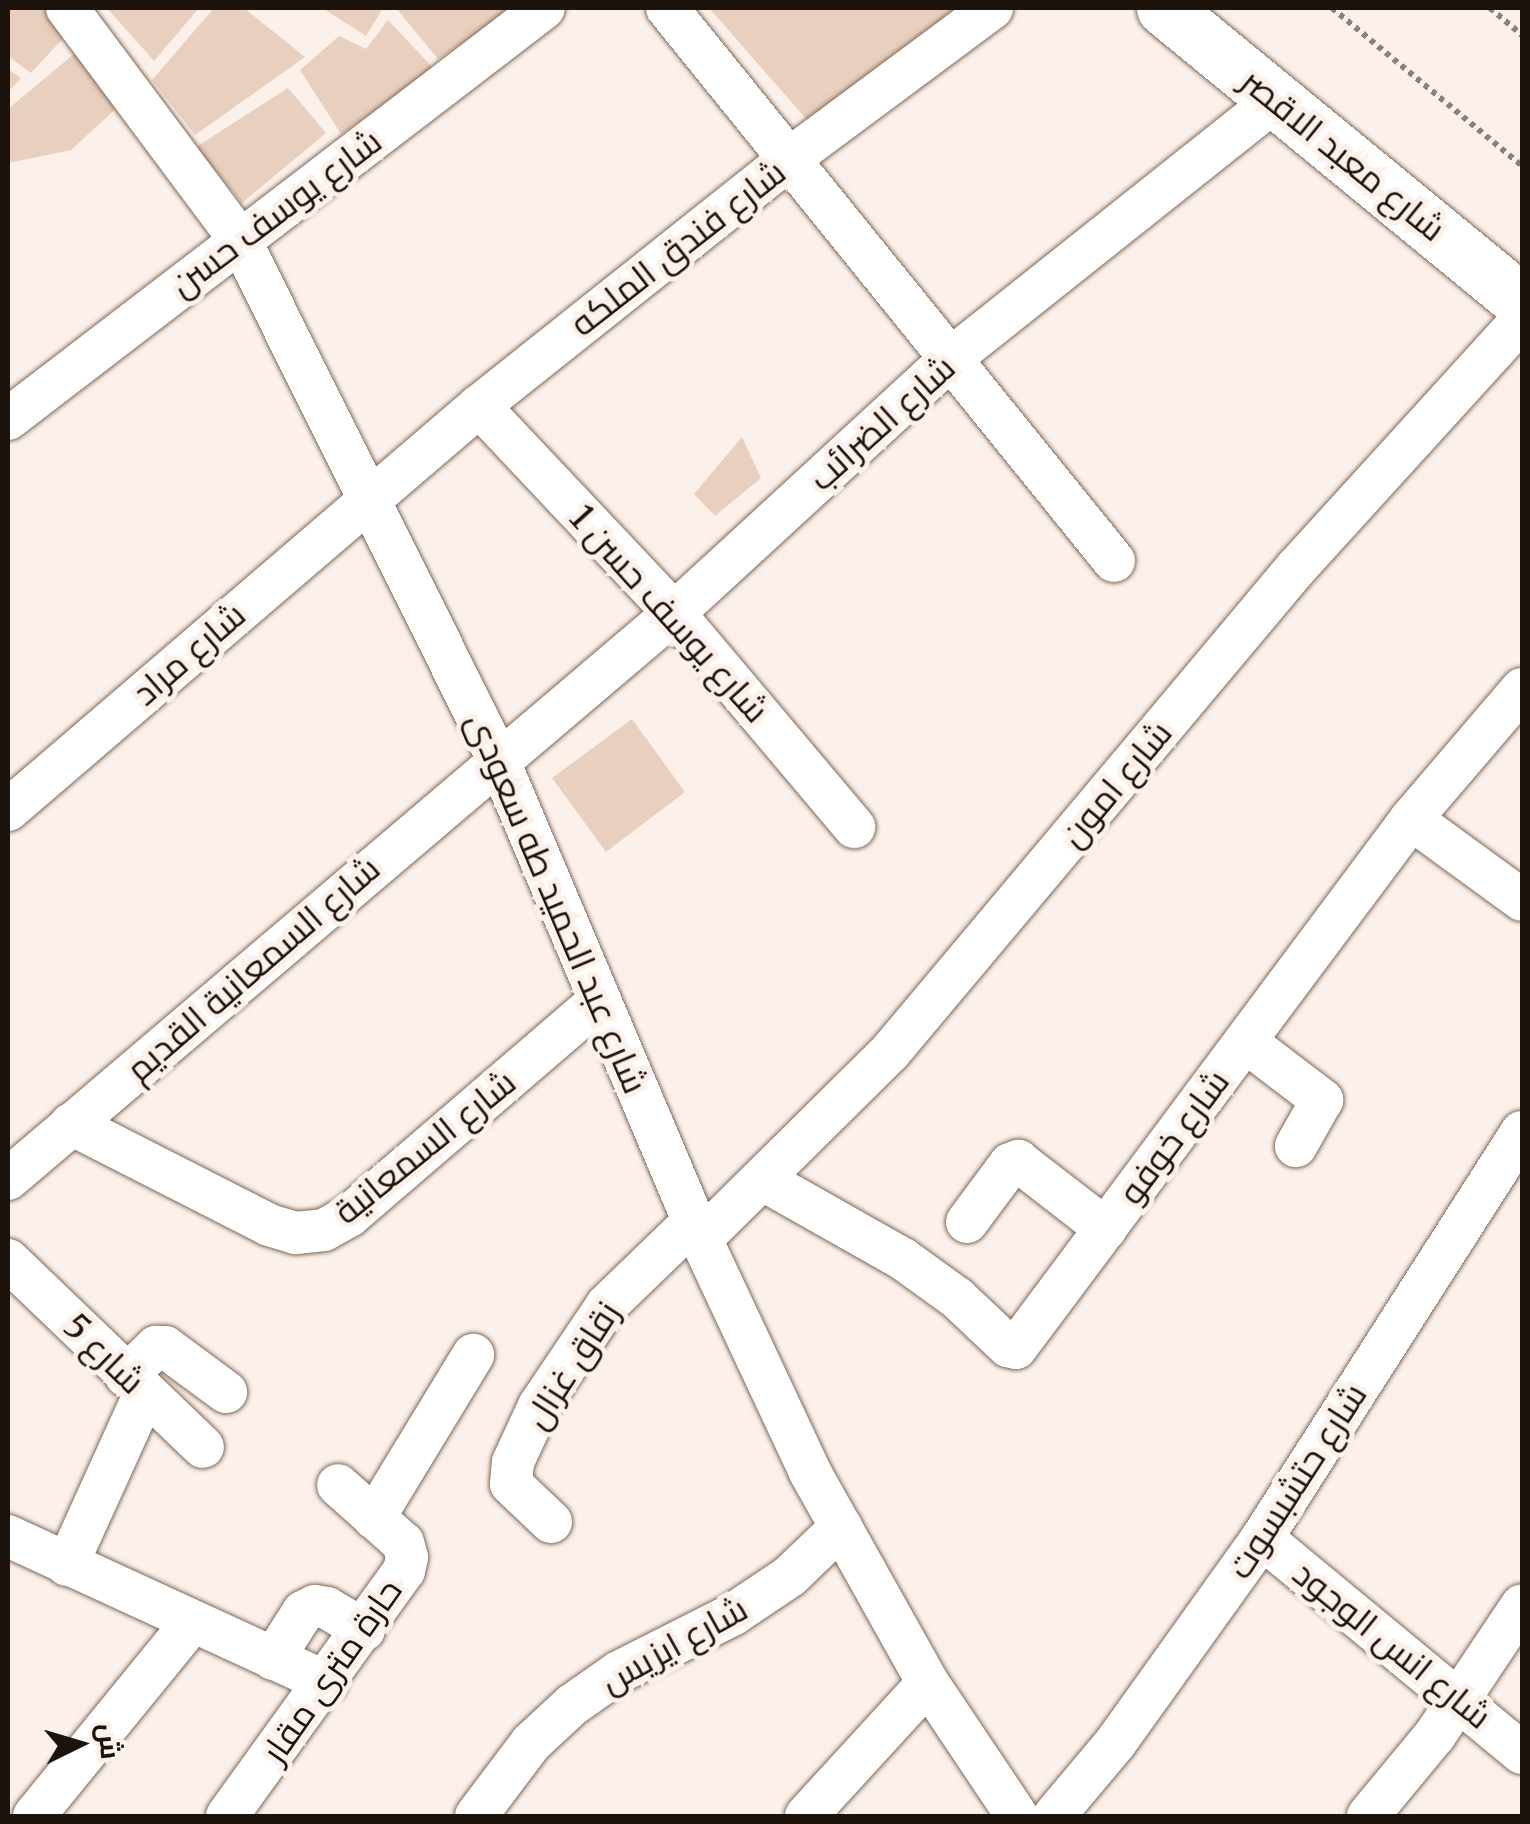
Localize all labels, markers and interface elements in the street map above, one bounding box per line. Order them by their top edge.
street label: شارع معبد الاقصر [1232,60,1454,250]
street label: شارع يوسف حسن [162,120,390,306]
street label: شارع فندق الملكه [562,151,794,345]
street label: شارع الضرائب [800,347,964,499]
street label: شارع يوسف حسن 1 [561,497,777,731]
street label: شارع مراد [124,594,254,714]
street label: شارع عبد الحميد طه سعودى [458,706,656,1100]
street label: شارع امون [1051,712,1181,856]
street label: شارع السمعانية القديم [118,847,388,1091]
street label: شارع السمعانية [326,1061,524,1233]
street label: شارع خوفو [1110,1062,1238,1212]
street label: زقاق غزال [515,1294,629,1436]
street label: شارع 5 [55,1305,153,1403]
street label: شارع حتشبسوت [1218,1376,1376,1586]
street label: شارع انس الوجود [1285,1552,1499,1738]
street label: حارة مترى مقار [253,1571,411,1771]
street label: شارع ايزيس [593,1588,755,1702]
north arrow [30,1694,130,1794]
text: ش [90,1722,129,1761]

